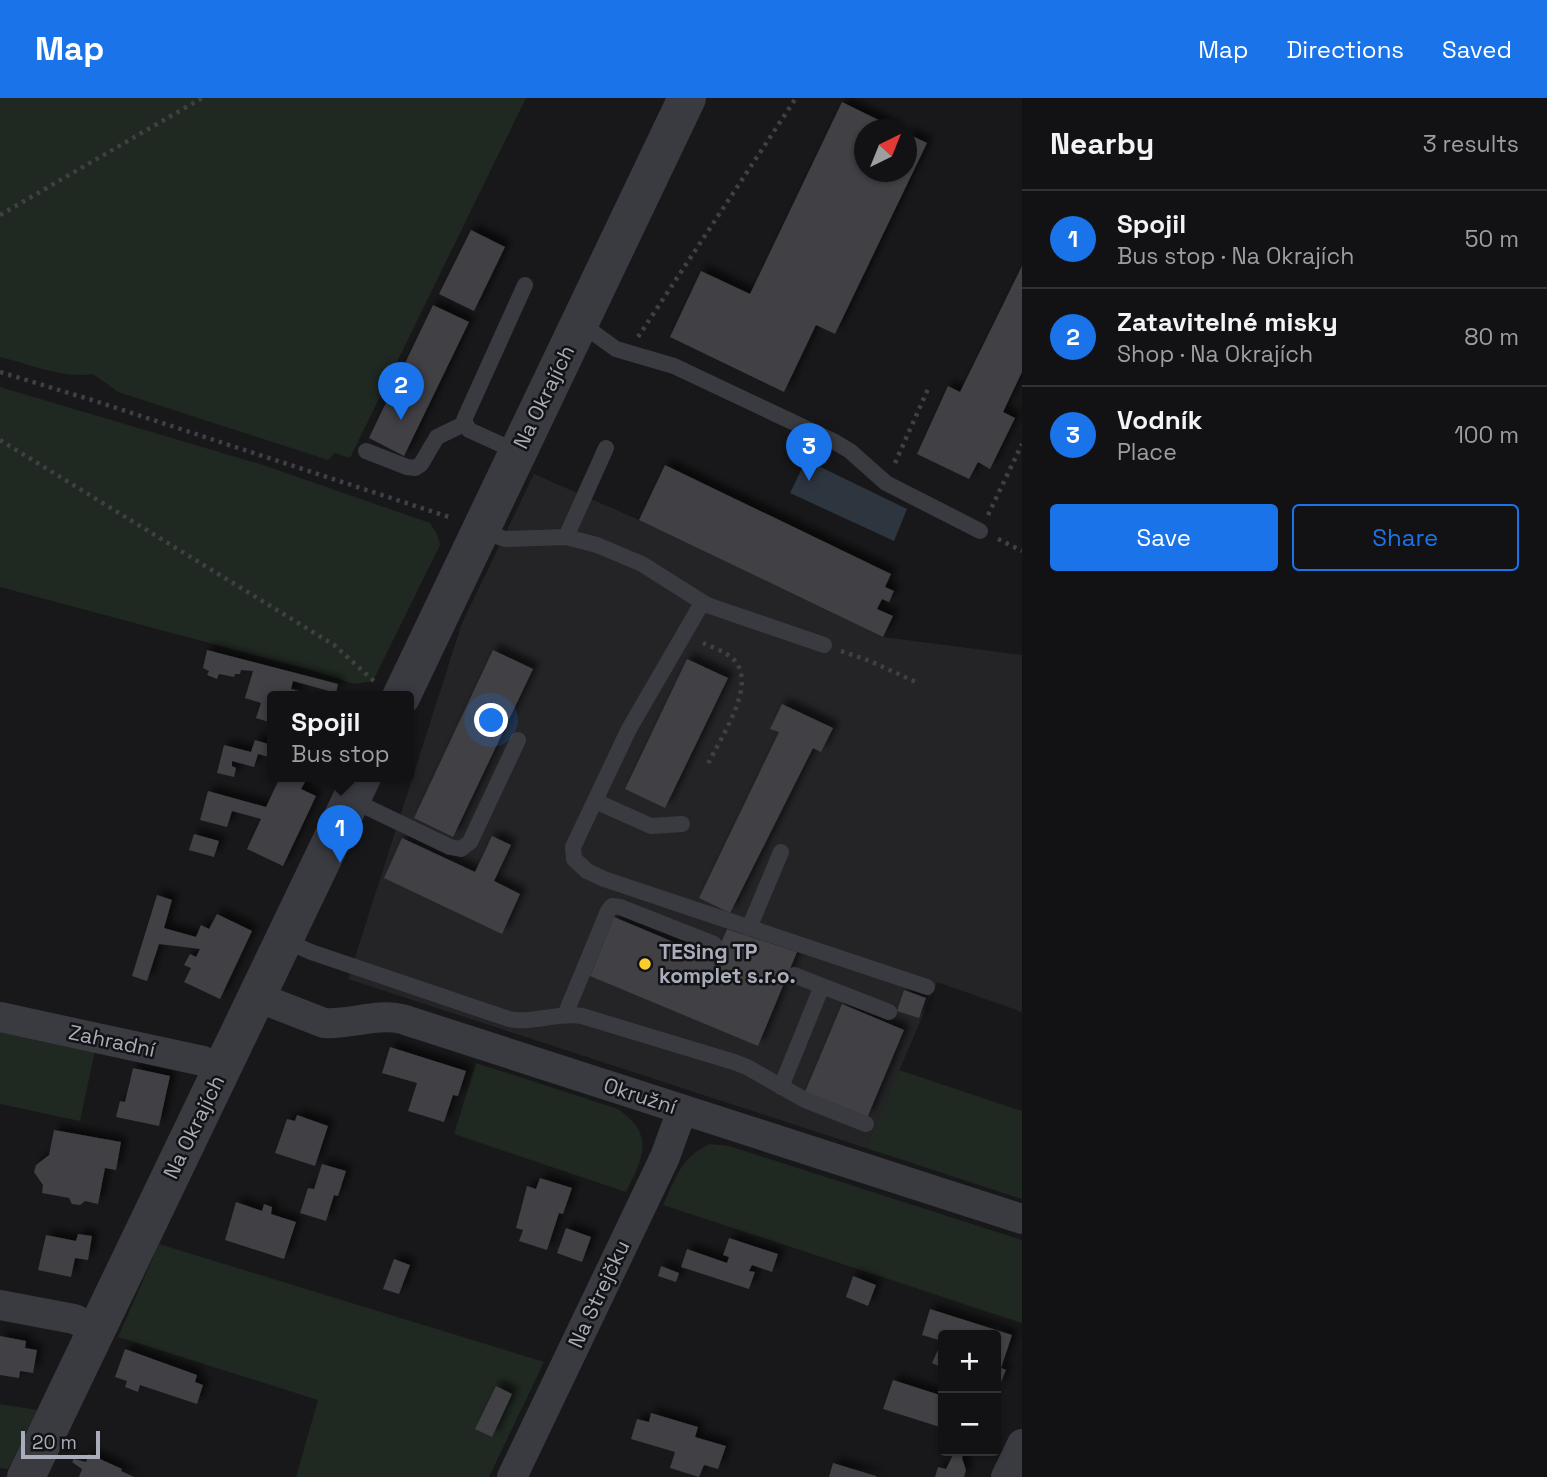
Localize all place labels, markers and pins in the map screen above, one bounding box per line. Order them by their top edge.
pin: 2 [378,362,424,420]
pin: 3 [786,423,832,481]
pin: 1 [317,805,363,863]
place label: TESing TP komplet s.r.o. [659,938,796,989]
marker: TESing TP komplet s.r.o. [637,956,653,972]

